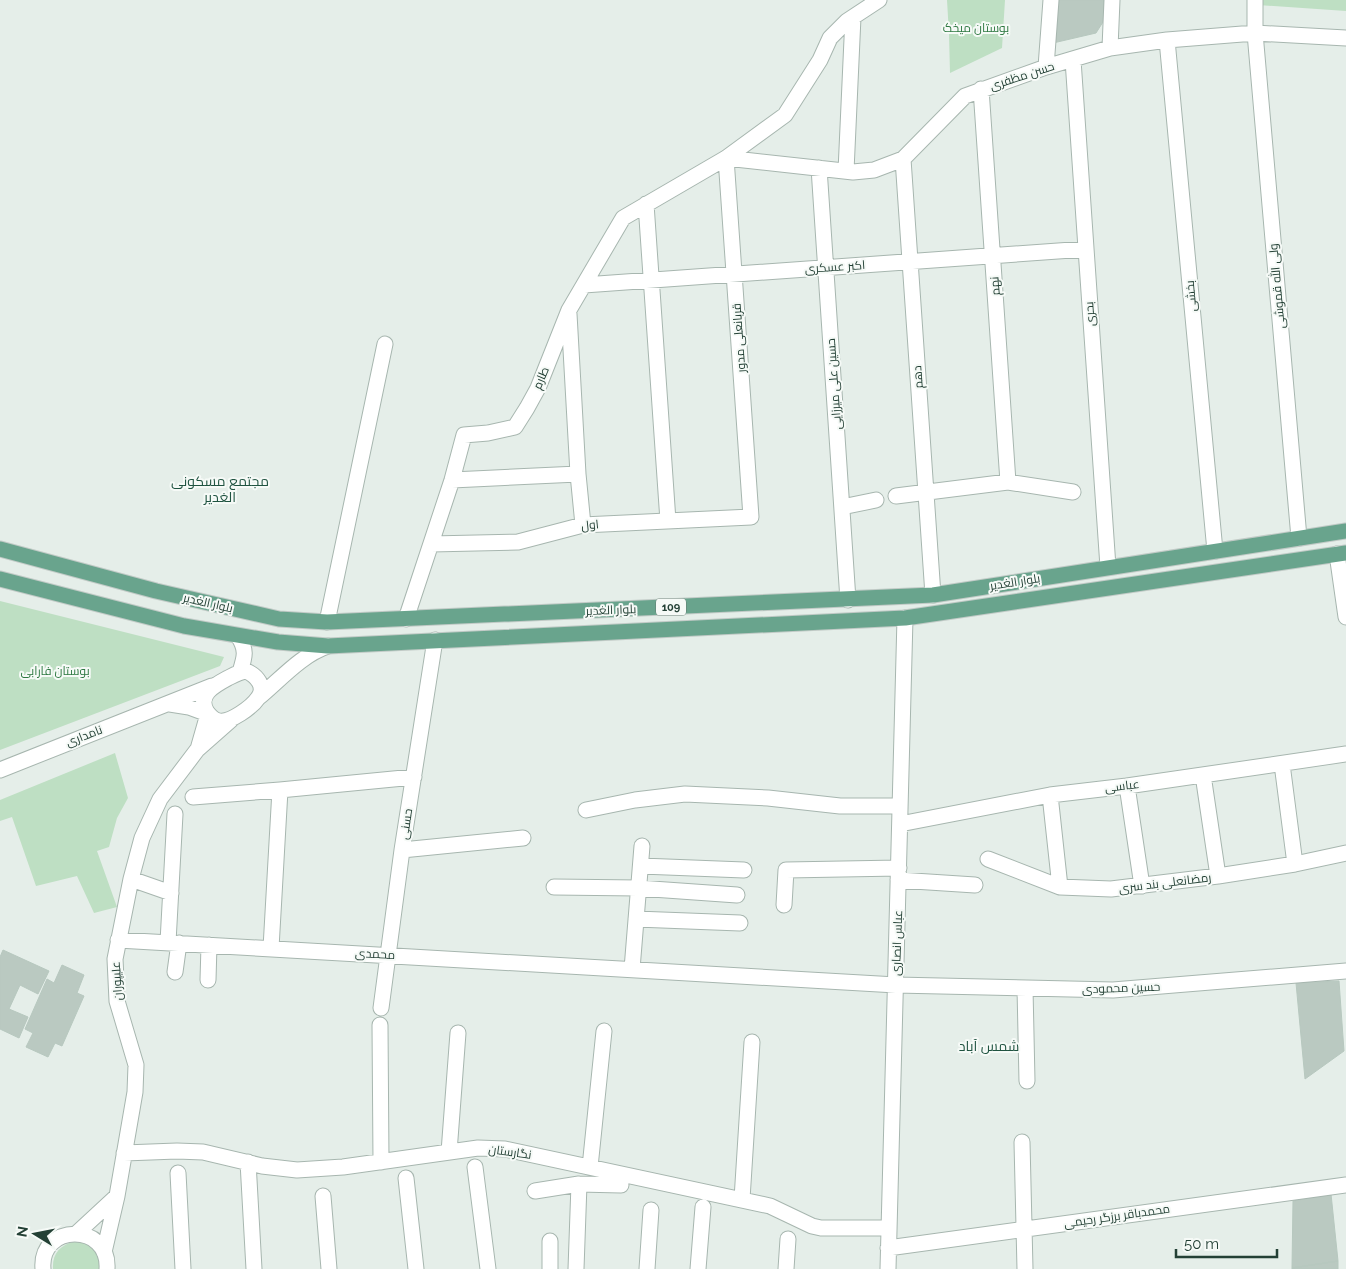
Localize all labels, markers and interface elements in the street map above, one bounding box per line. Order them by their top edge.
park label: بوستان میخک [943,21,1009,35]
street label: حسن مظفری [988,59,1056,93]
street label: ولی الله قموشی [1265,243,1288,329]
street label: اکبر عسکری [804,258,866,276]
street label: نهم [987,276,1004,296]
street label: بخشی [1183,280,1199,312]
street label: بحری [1082,301,1098,327]
street label: قربانعلی مدور [730,303,748,374]
street label: حسین علی میرزایی [824,338,844,430]
street label: طارم [530,365,553,392]
street label: دهم [910,365,927,389]
district label: مجتمع مسکونی الغدیر [171,473,269,505]
street label: اول [580,517,600,533]
street label: بلوار الغدیر [988,571,1041,593]
street label: بلوار الغدیر [181,590,234,616]
road number: 109 [656,598,686,616]
street label: بلوار الغدیر [584,602,637,618]
park label: بوستان فارابی [20,664,90,678]
street label: نامداری [64,723,104,749]
street label: عباسی [1104,777,1140,795]
street label: حسنی [397,808,415,840]
street label: رمضانعلی بند سری [1118,870,1212,896]
street label: عباس انصاری [889,910,905,976]
street label: محمدی [355,946,395,962]
street label: علیپوران [109,961,126,1001]
street label: حسین محمودی [1082,980,1160,996]
district label: شمس آباد [959,1038,1019,1054]
street label: نگارستان [488,1142,532,1162]
street label: محمدباقر برزگر رحیمی [1063,1202,1171,1230]
north arrow [10,1209,60,1259]
text: N [13,1225,31,1238]
scale bar [1176,1226,1277,1258]
text: 50 m [1184,1235,1219,1253]

